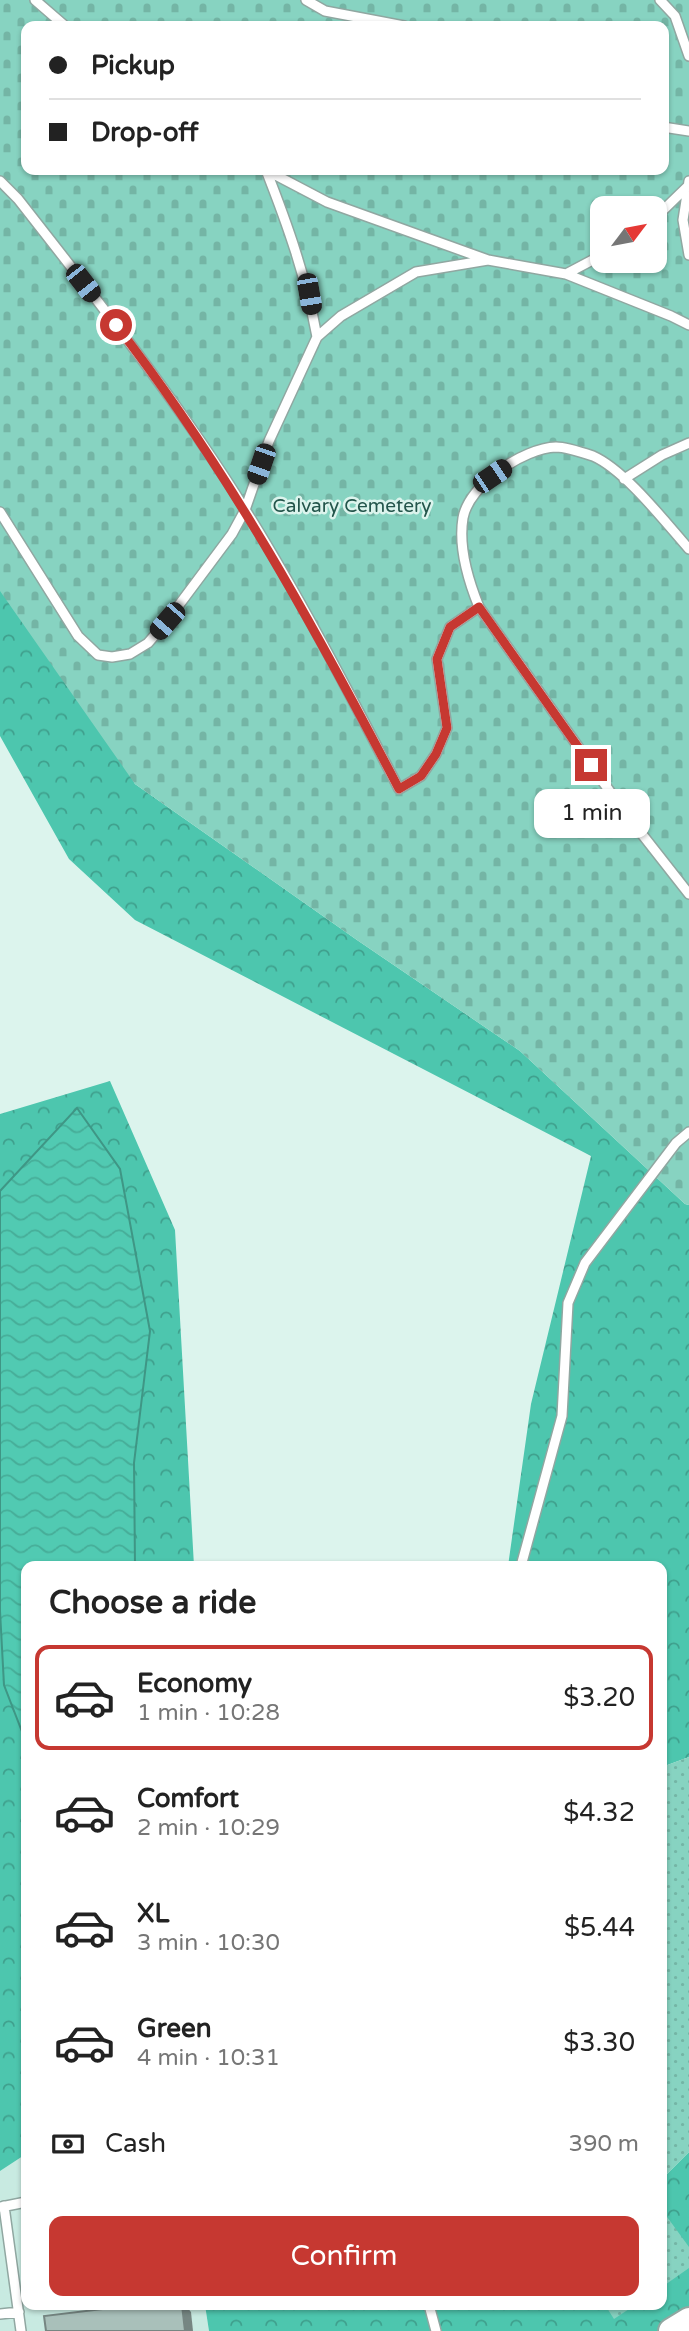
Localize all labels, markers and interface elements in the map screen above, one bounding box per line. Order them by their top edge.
text: Pickup [91,50,175,81]
text: Drop-off [91,117,198,148]
north arrow [590,196,667,273]
map controls [590,196,667,273]
car [62,260,105,306]
car [296,271,323,317]
route start [100,309,132,341]
car [245,441,278,487]
car [469,456,516,496]
park label: Calvary Cemetery [273,495,431,517]
car [146,598,189,644]
route end [575,749,607,781]
callout: 1 min [533,790,649,838]
text: 1 min [561,799,623,827]
text: Choose a ride [49,1584,256,1622]
icon: car [53,1666,116,1729]
text: Economy [137,1668,252,1699]
text: $3.20 [563,1682,635,1713]
text: 1 min · 10:28 [137,1699,280,1727]
icon: car [53,1781,116,1844]
text: Comfort [137,1783,239,1814]
text: $4.32 [563,1797,635,1828]
text: 2 min · 10:29 [137,1814,280,1842]
icon: car [53,1896,116,1959]
text: XL [137,1898,169,1929]
text: $5.44 [564,1912,635,1943]
text: 3 min · 10:30 [137,1929,280,1957]
icon: car [53,2011,116,2074]
text: Green [137,2013,212,2044]
text: $3.30 [563,2027,635,2058]
text: 4 min · 10:31 [137,2044,280,2072]
icon: cash [49,2125,87,2163]
text: Cash [105,2128,166,2159]
text: 390 m [569,2130,639,2158]
button: Confirm [49,2216,639,2296]

